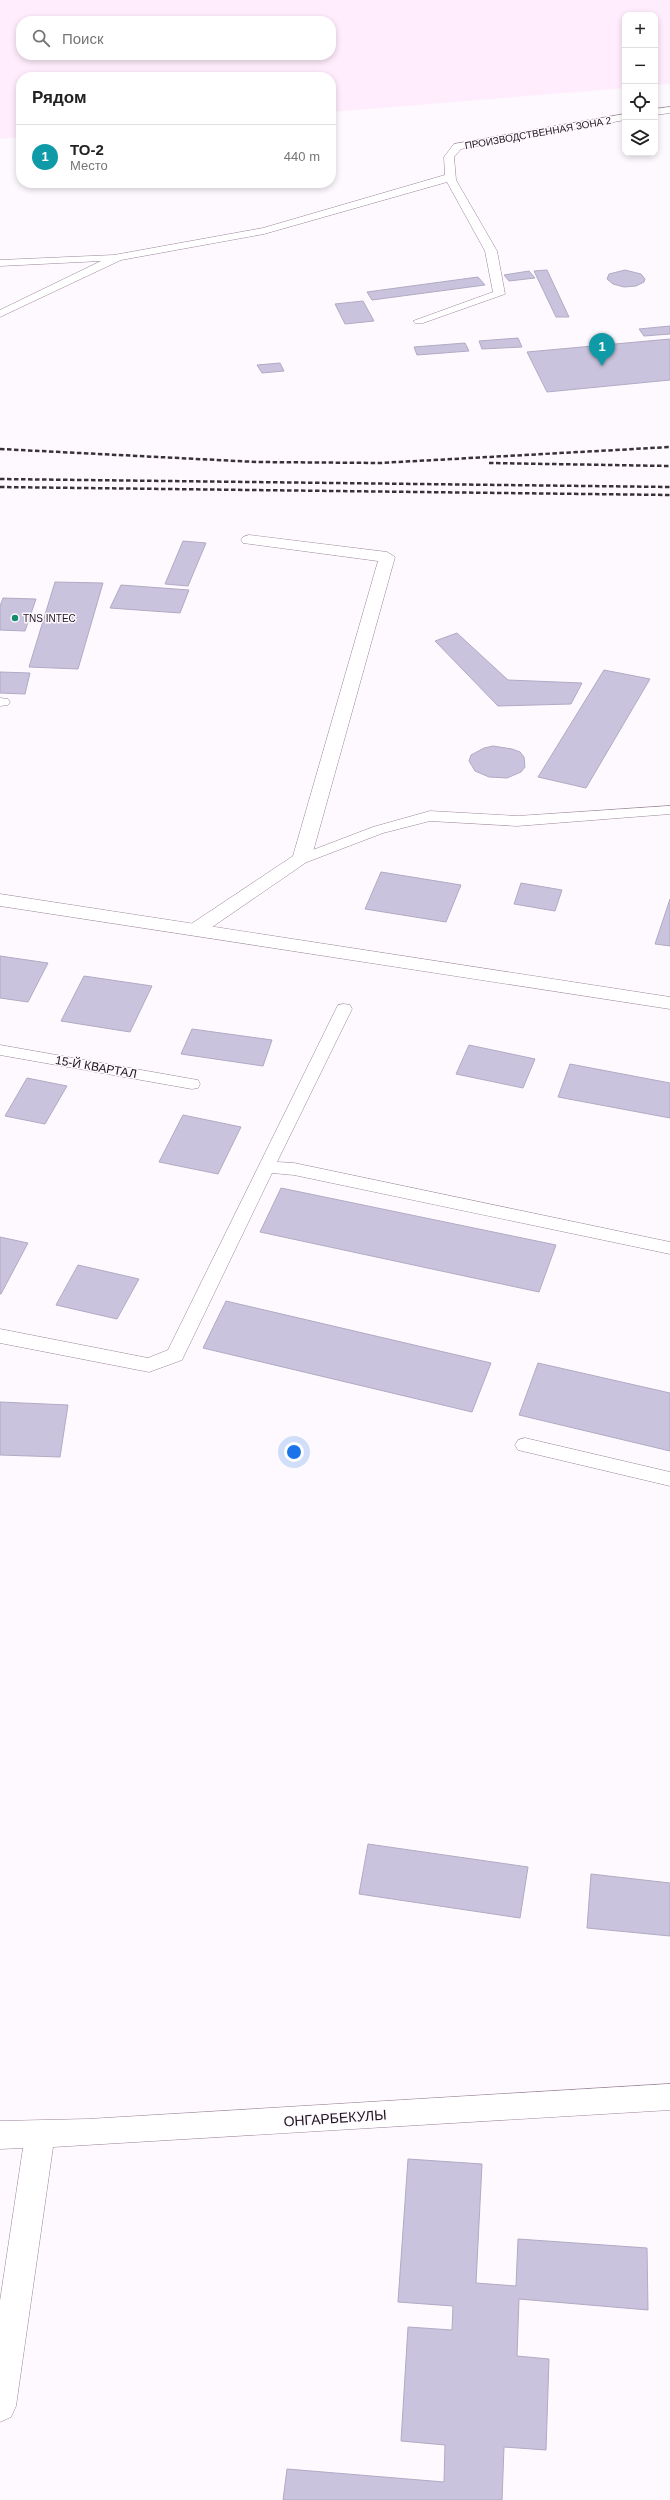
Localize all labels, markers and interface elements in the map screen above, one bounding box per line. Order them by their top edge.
map controls [622,12,658,156]
button: + [622,12,658,48]
search box [16,16,336,60]
icon: search [30,27,52,49]
text: Поиск [62,30,104,47]
button: − [622,48,658,84]
button: locate [622,84,658,120]
text: Рядом [32,88,87,107]
street label: ПРОИЗВОДСТВЕННАЯ ЗОНА 2 [464,115,613,151]
button: layers [622,120,658,156]
text: ТО-2 [70,141,104,158]
text: 1 [41,149,49,164]
text: 440 m [284,149,320,164]
text: Место [70,158,108,173]
pin: 1 [589,333,615,366]
marker: TNS INTEC [10,613,20,623]
place label: TNS INTEC [23,613,76,624]
street label: 15-Й КВАРТАЛ [54,1052,138,1081]
your location [284,1442,304,1462]
street label: ОНГАРБЕКУЛЫ [283,2106,387,2130]

